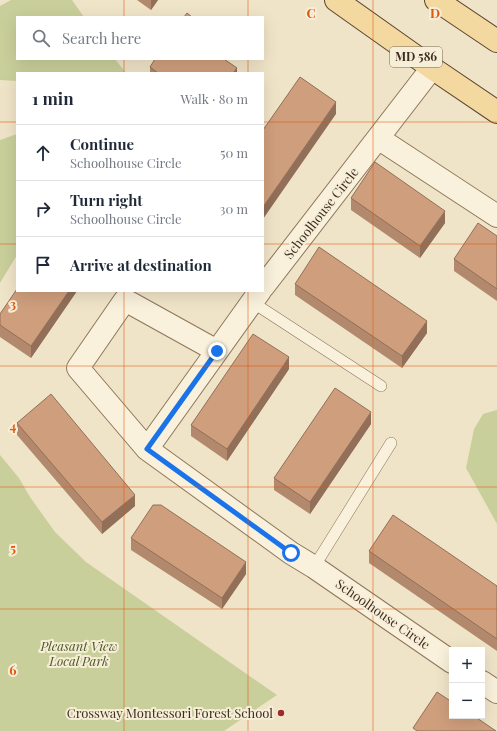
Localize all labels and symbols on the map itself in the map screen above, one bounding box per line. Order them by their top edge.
text: C [306,4,316,21]
text: D [430,4,440,21]
road number: MD 586 [390,47,442,67]
street label: Schoolhouse Circle [280,163,362,262]
text: 3 [10,295,16,312]
route end [208,342,226,360]
text: 4 [10,417,17,434]
text: 5 [10,539,16,556]
route start [282,544,300,562]
street label: Schoolhouse Circle [333,575,434,653]
park label: Pleasant View Local Park [39,637,118,669]
text: 6 [9,661,17,678]
place label: Crossway Montessori Forest School [67,704,273,721]
marker: Crossway Montessori Forest School [276,708,286,718]

